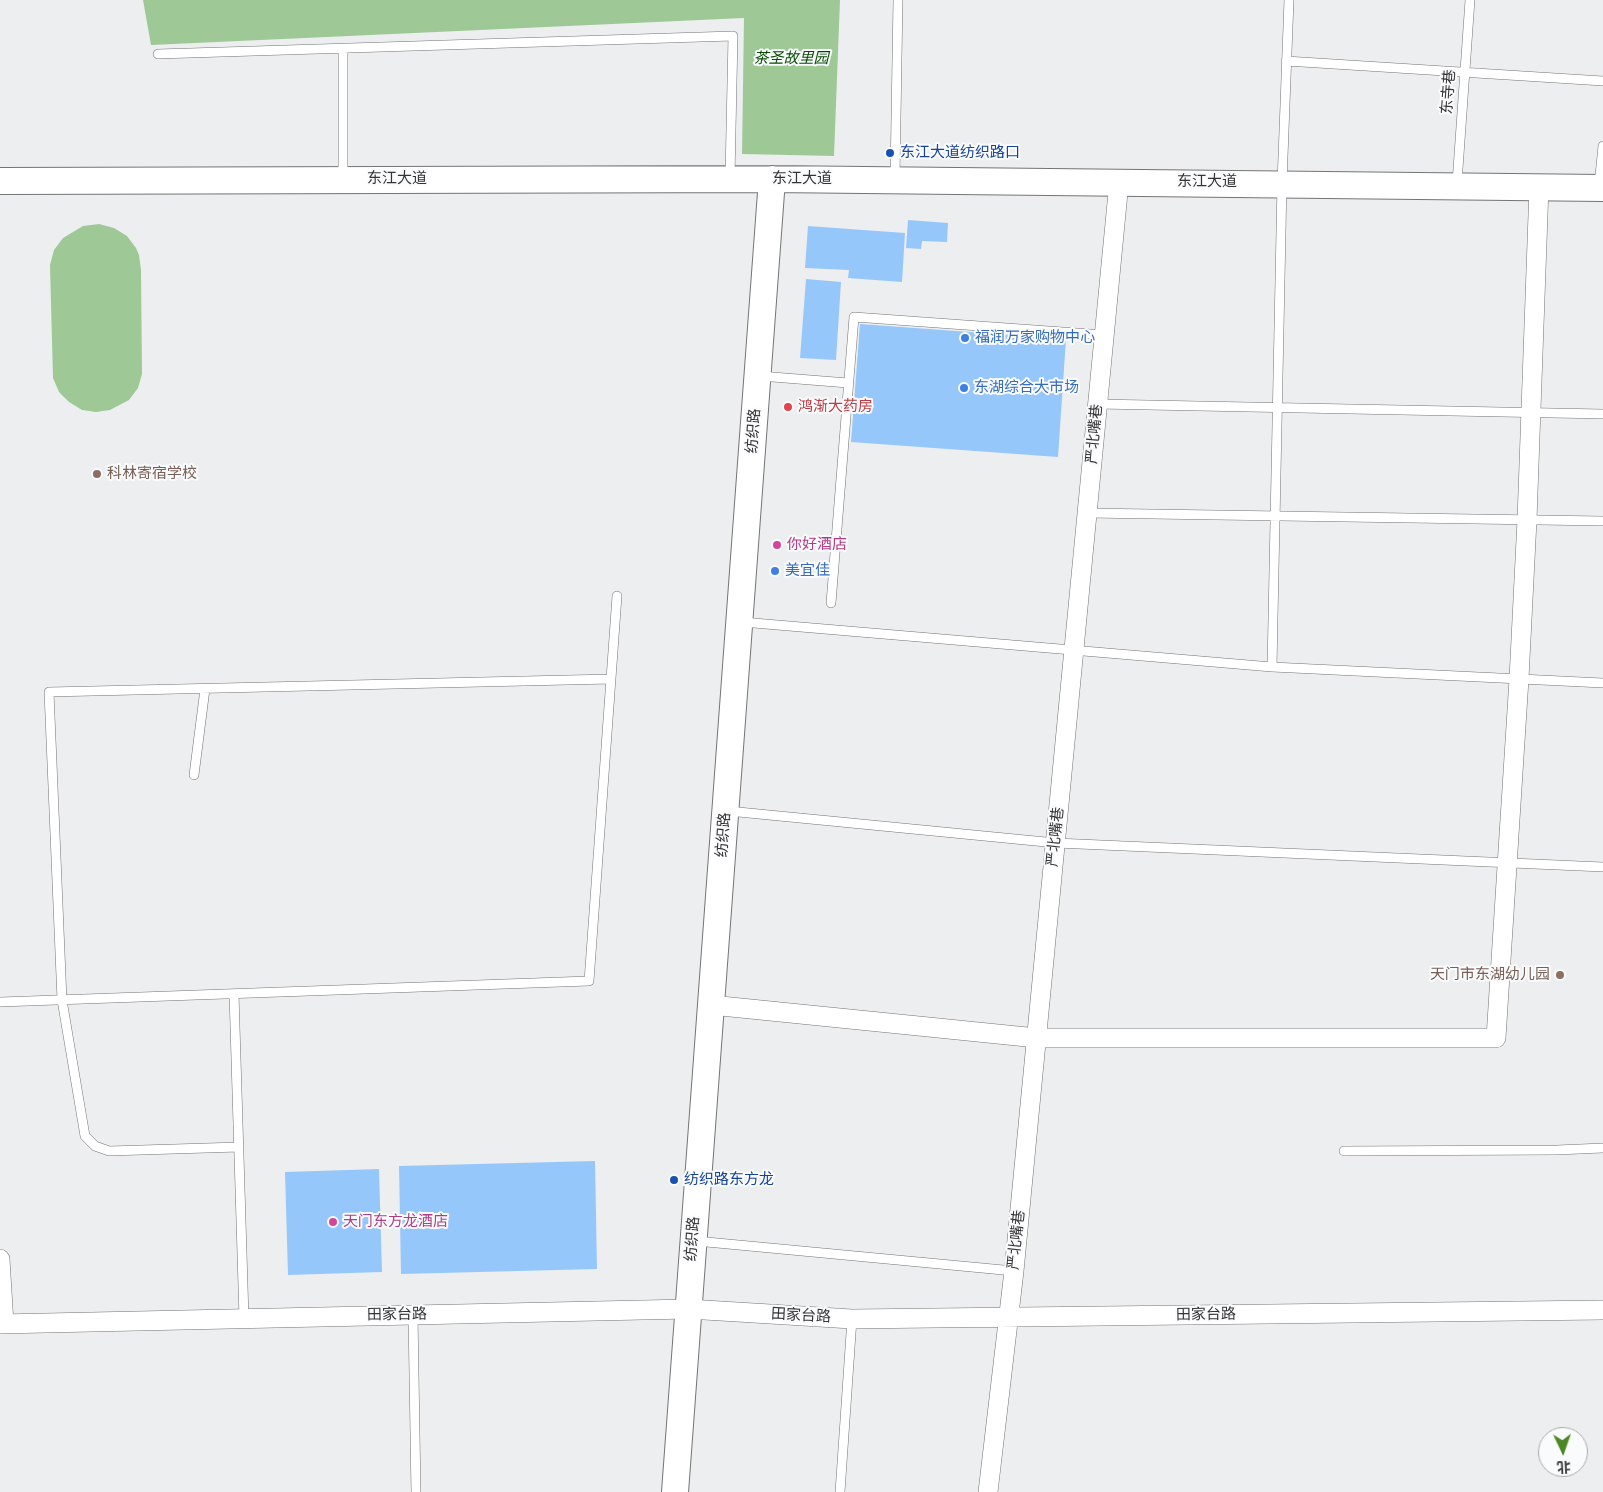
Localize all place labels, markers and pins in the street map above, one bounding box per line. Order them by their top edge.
place label: 东江大道纺织路口 [900,144,1020,162]
marker: 东江大道纺织路口 [884,147,896,159]
place label: 福润万家购物中心 [975,329,1095,347]
marker: 福润万家购物中心 [959,332,971,344]
place label: 东湖综合大市场 [974,379,1079,397]
marker: 东湖综合大市场 [958,382,970,394]
place label: 鸿渐大药房 [798,398,873,416]
marker: 鸿渐大药房 [782,401,794,413]
place label: 科林寄宿学校 [107,465,197,483]
marker: 科林寄宿学校 [91,468,103,480]
place label: 你好酒店 [787,536,847,554]
marker: 你好酒店 [771,539,783,551]
place label: 美宜佳 [785,562,830,580]
marker: 美宜佳 [769,565,781,577]
place label: 天门市东湖幼儿园 [1430,966,1550,984]
marker: 天门市东湖幼儿园 [1554,969,1566,981]
place label: 纺织路东方龙 [684,1171,774,1189]
marker: 纺织路东方龙 [668,1174,680,1186]
place label: 天门东方龙酒店 [343,1213,448,1231]
marker: 天门东方龙酒店 [327,1216,339,1228]

